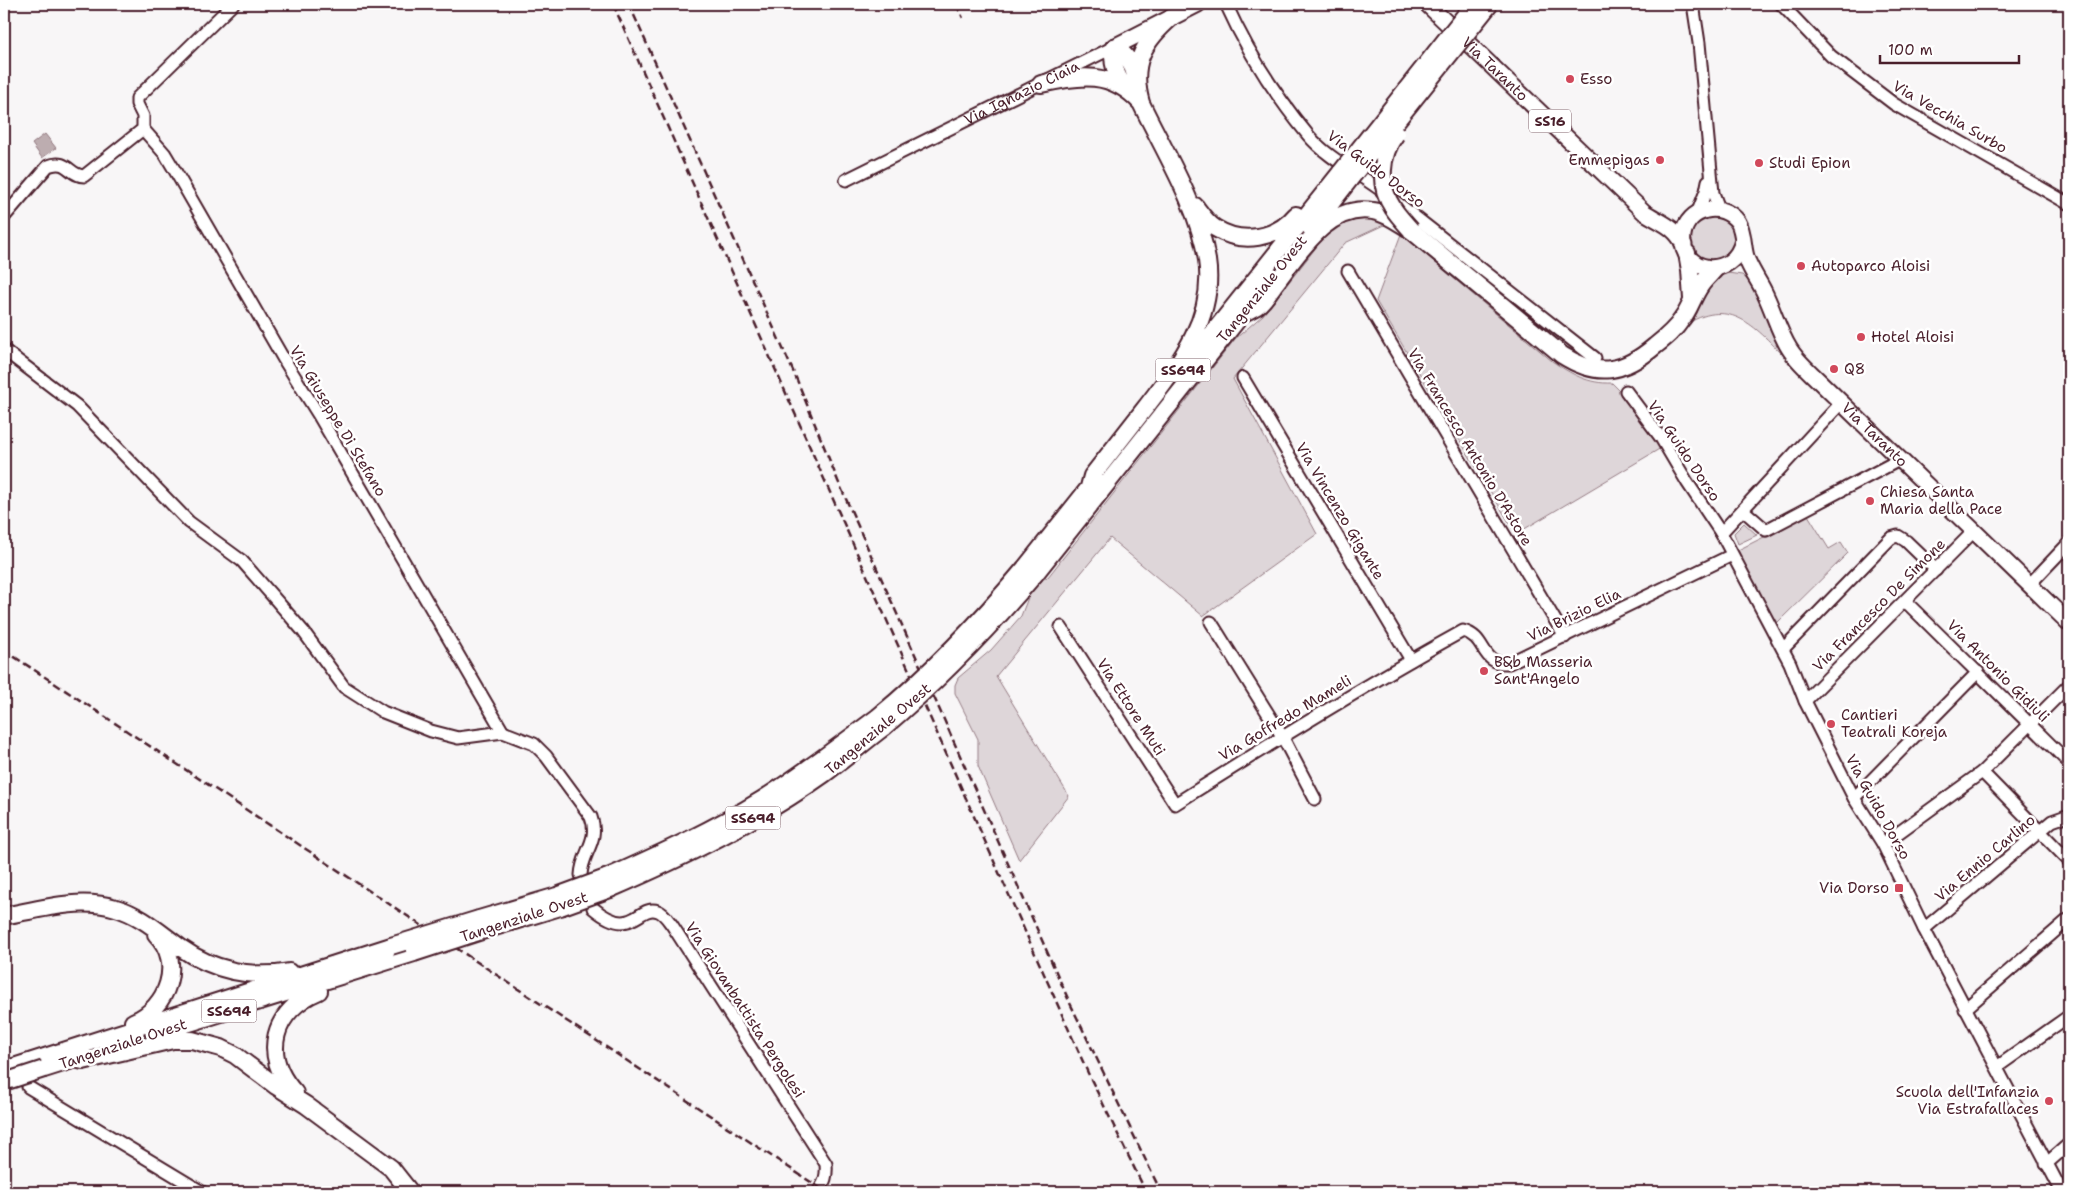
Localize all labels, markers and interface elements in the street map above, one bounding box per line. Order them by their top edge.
street label: Via Taranto [1457,32,1532,106]
scale bar [1880,32,2019,64]
text: 100 m [1888,40,1933,60]
street label: Via Ignazio Ciaia [960,56,1083,130]
place label: Esso [1580,69,1612,89]
marker: Esso [1564,73,1576,85]
street label: Via Vecchia Surbo [1889,76,2011,158]
road number: SS16 [1529,110,1571,132]
street label: Via Guido Dorso [1323,126,1429,212]
place label: Emmepigas [1569,150,1650,170]
place label: Studi Epion [1769,153,1850,173]
marker: Emmepigas [1654,154,1666,166]
marker: Studi Epion [1753,157,1765,169]
street label: Tangenziale Ovest [1212,231,1312,347]
place label: Autoparco Aloisi [1811,256,1930,276]
marker: Autoparco Aloisi [1795,260,1807,272]
place label: Hotel Aloisi [1871,327,1954,347]
marker: Hotel Aloisi [1855,331,1867,343]
street label: Via Giuseppe Di Stefano [285,342,391,500]
street label: Via Francesco Antonio D'Astore [1403,344,1537,550]
road number: SS694 [1156,358,1210,382]
place label: Q8 [1844,359,1865,379]
marker: Q8 [1828,363,1840,375]
street label: Via Guido Dorso [1643,397,1725,505]
street label: Via Taranto [1837,398,1912,471]
street label: Via Vincenzo Gigante [1291,439,1389,583]
place label: Chiesa Santa Maria della Pace [1880,482,2003,519]
marker: Chiesa Santa Maria della Pace [1864,495,1876,507]
street label: Via Francesco De Simone [1808,534,1950,676]
street label: Via Brizio Elia [1524,583,1625,646]
street label: Via Antonio Gidiuli [1942,615,2054,727]
place label: B&b Masseria Sant'Angelo [1494,652,1593,689]
street label: Via Ettore Muti [1092,655,1170,759]
marker: B&b Masseria Sant'Angelo [1478,665,1490,677]
street label: Via Goffredo Mameli [1215,670,1355,766]
street label: Tangenziale Ovest [821,679,935,779]
place label: Cantieri Teatrali Koreja [1841,705,1948,742]
marker: Cantieri Teatrali Koreja [1825,718,1837,730]
street label: Via Guido Dorso [1841,751,1915,863]
road number: SS694 [726,806,780,830]
street label: Via Ennio Carlino [1931,810,2039,906]
place label: Via Dorso [1819,878,1889,898]
marker: Via Dorso [1893,882,1905,894]
street label: Tangenziale Ovest [458,887,590,947]
street label: Via Giovanbattista Pergolesi [680,918,810,1102]
road number: SS694 [202,999,256,1022]
street label: Tangenziale Ovest [57,1014,189,1074]
place label: Scuola dell'Infanzia Via Estrafallaces [1896,1082,2040,1119]
marker: Scuola dell'Infanzia Via Estrafallaces [2043,1095,2055,1107]

